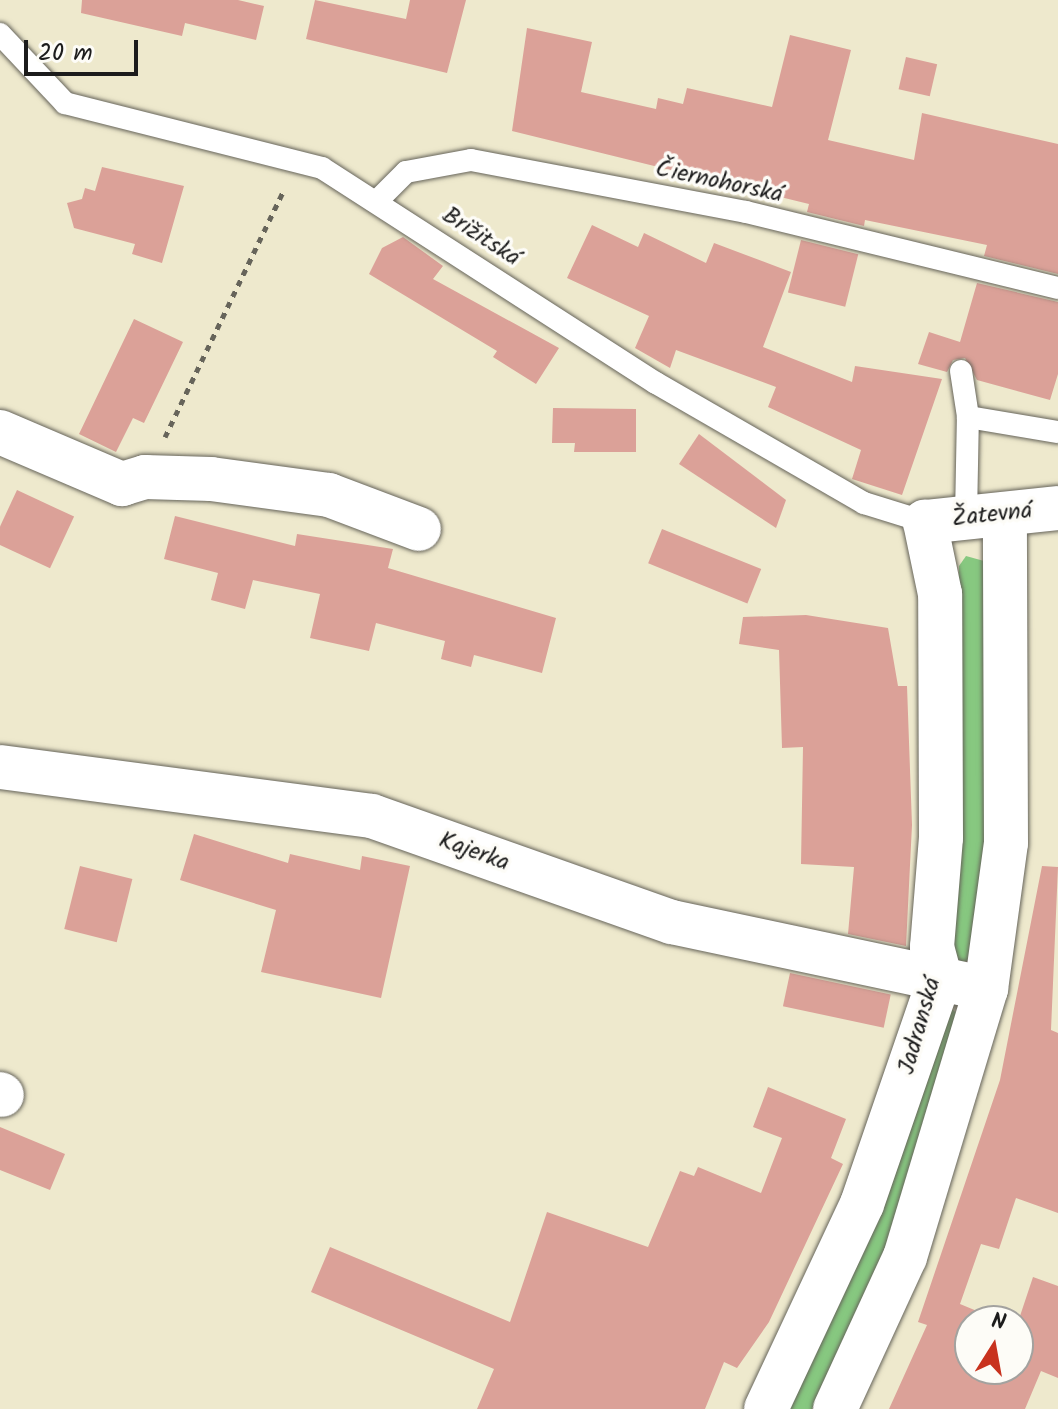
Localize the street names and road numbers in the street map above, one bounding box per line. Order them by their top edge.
street label: Čiernohorská [653,154,785,210]
street label: Brižitská [437,201,525,273]
street label: Žatevná [950,496,1034,534]
street label: Kajerka [435,826,513,878]
street label: Jadranská [892,974,948,1078]

